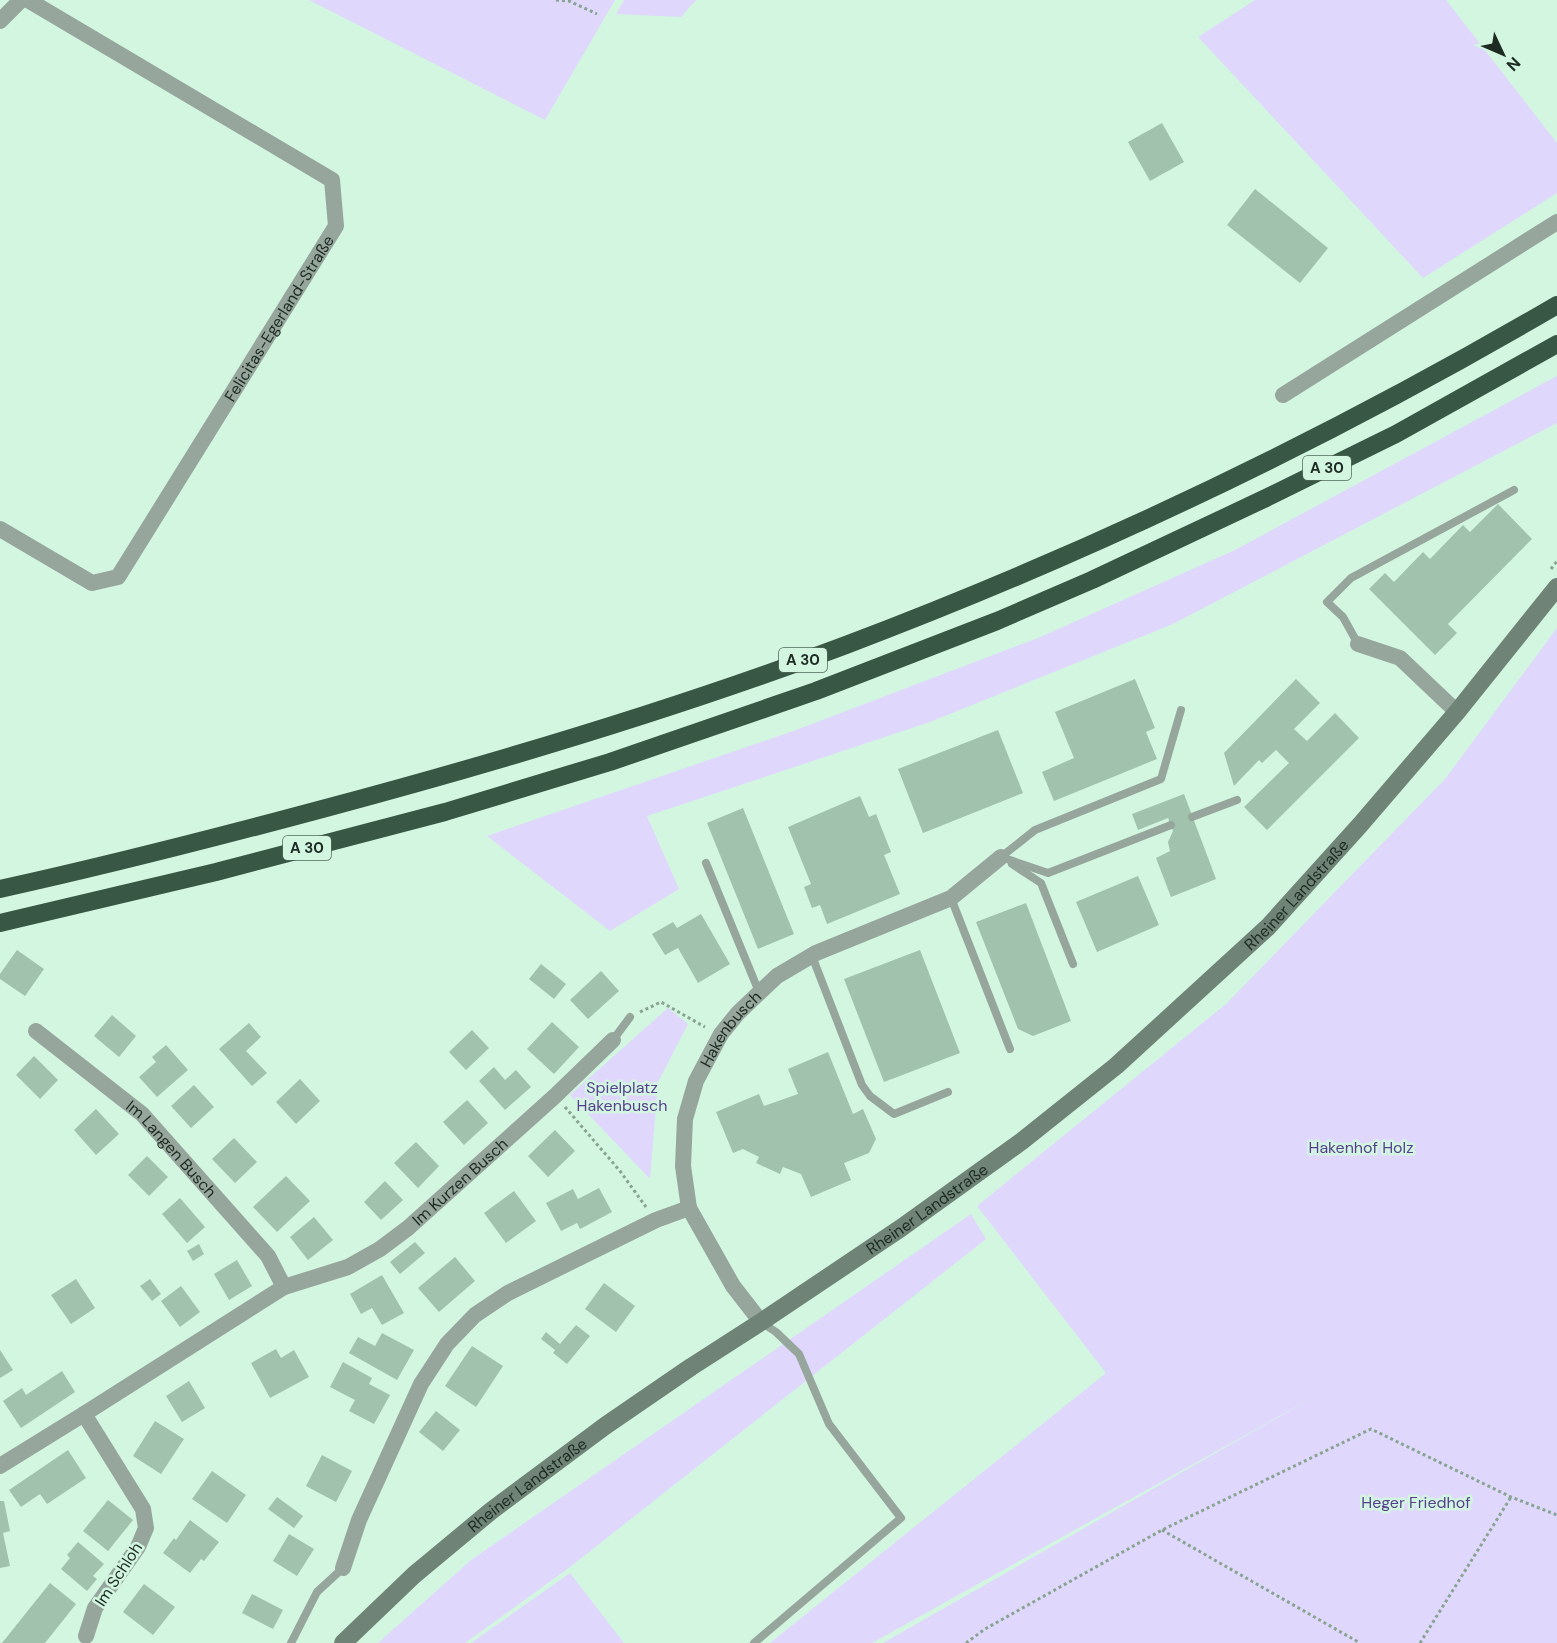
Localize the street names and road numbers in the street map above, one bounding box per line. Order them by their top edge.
street label: Felicitas-Egerland-Straße [220,231,339,406]
road number: A 30 [1303,456,1351,480]
road number: A 30 [779,648,827,672]
street label: Rheiner Landstraße [1240,835,1353,955]
road number: A 30 [283,836,331,860]
street label: Hakenbusch [695,986,766,1071]
street label: Im Langen Busch [122,1096,221,1202]
street label: Im Kurzen Busch [408,1133,512,1230]
street label: Rheiner Landstraße [862,1159,992,1259]
street label: Rheiner Landstraße [463,1433,591,1537]
street label: Im Schloh [90,1538,147,1610]

